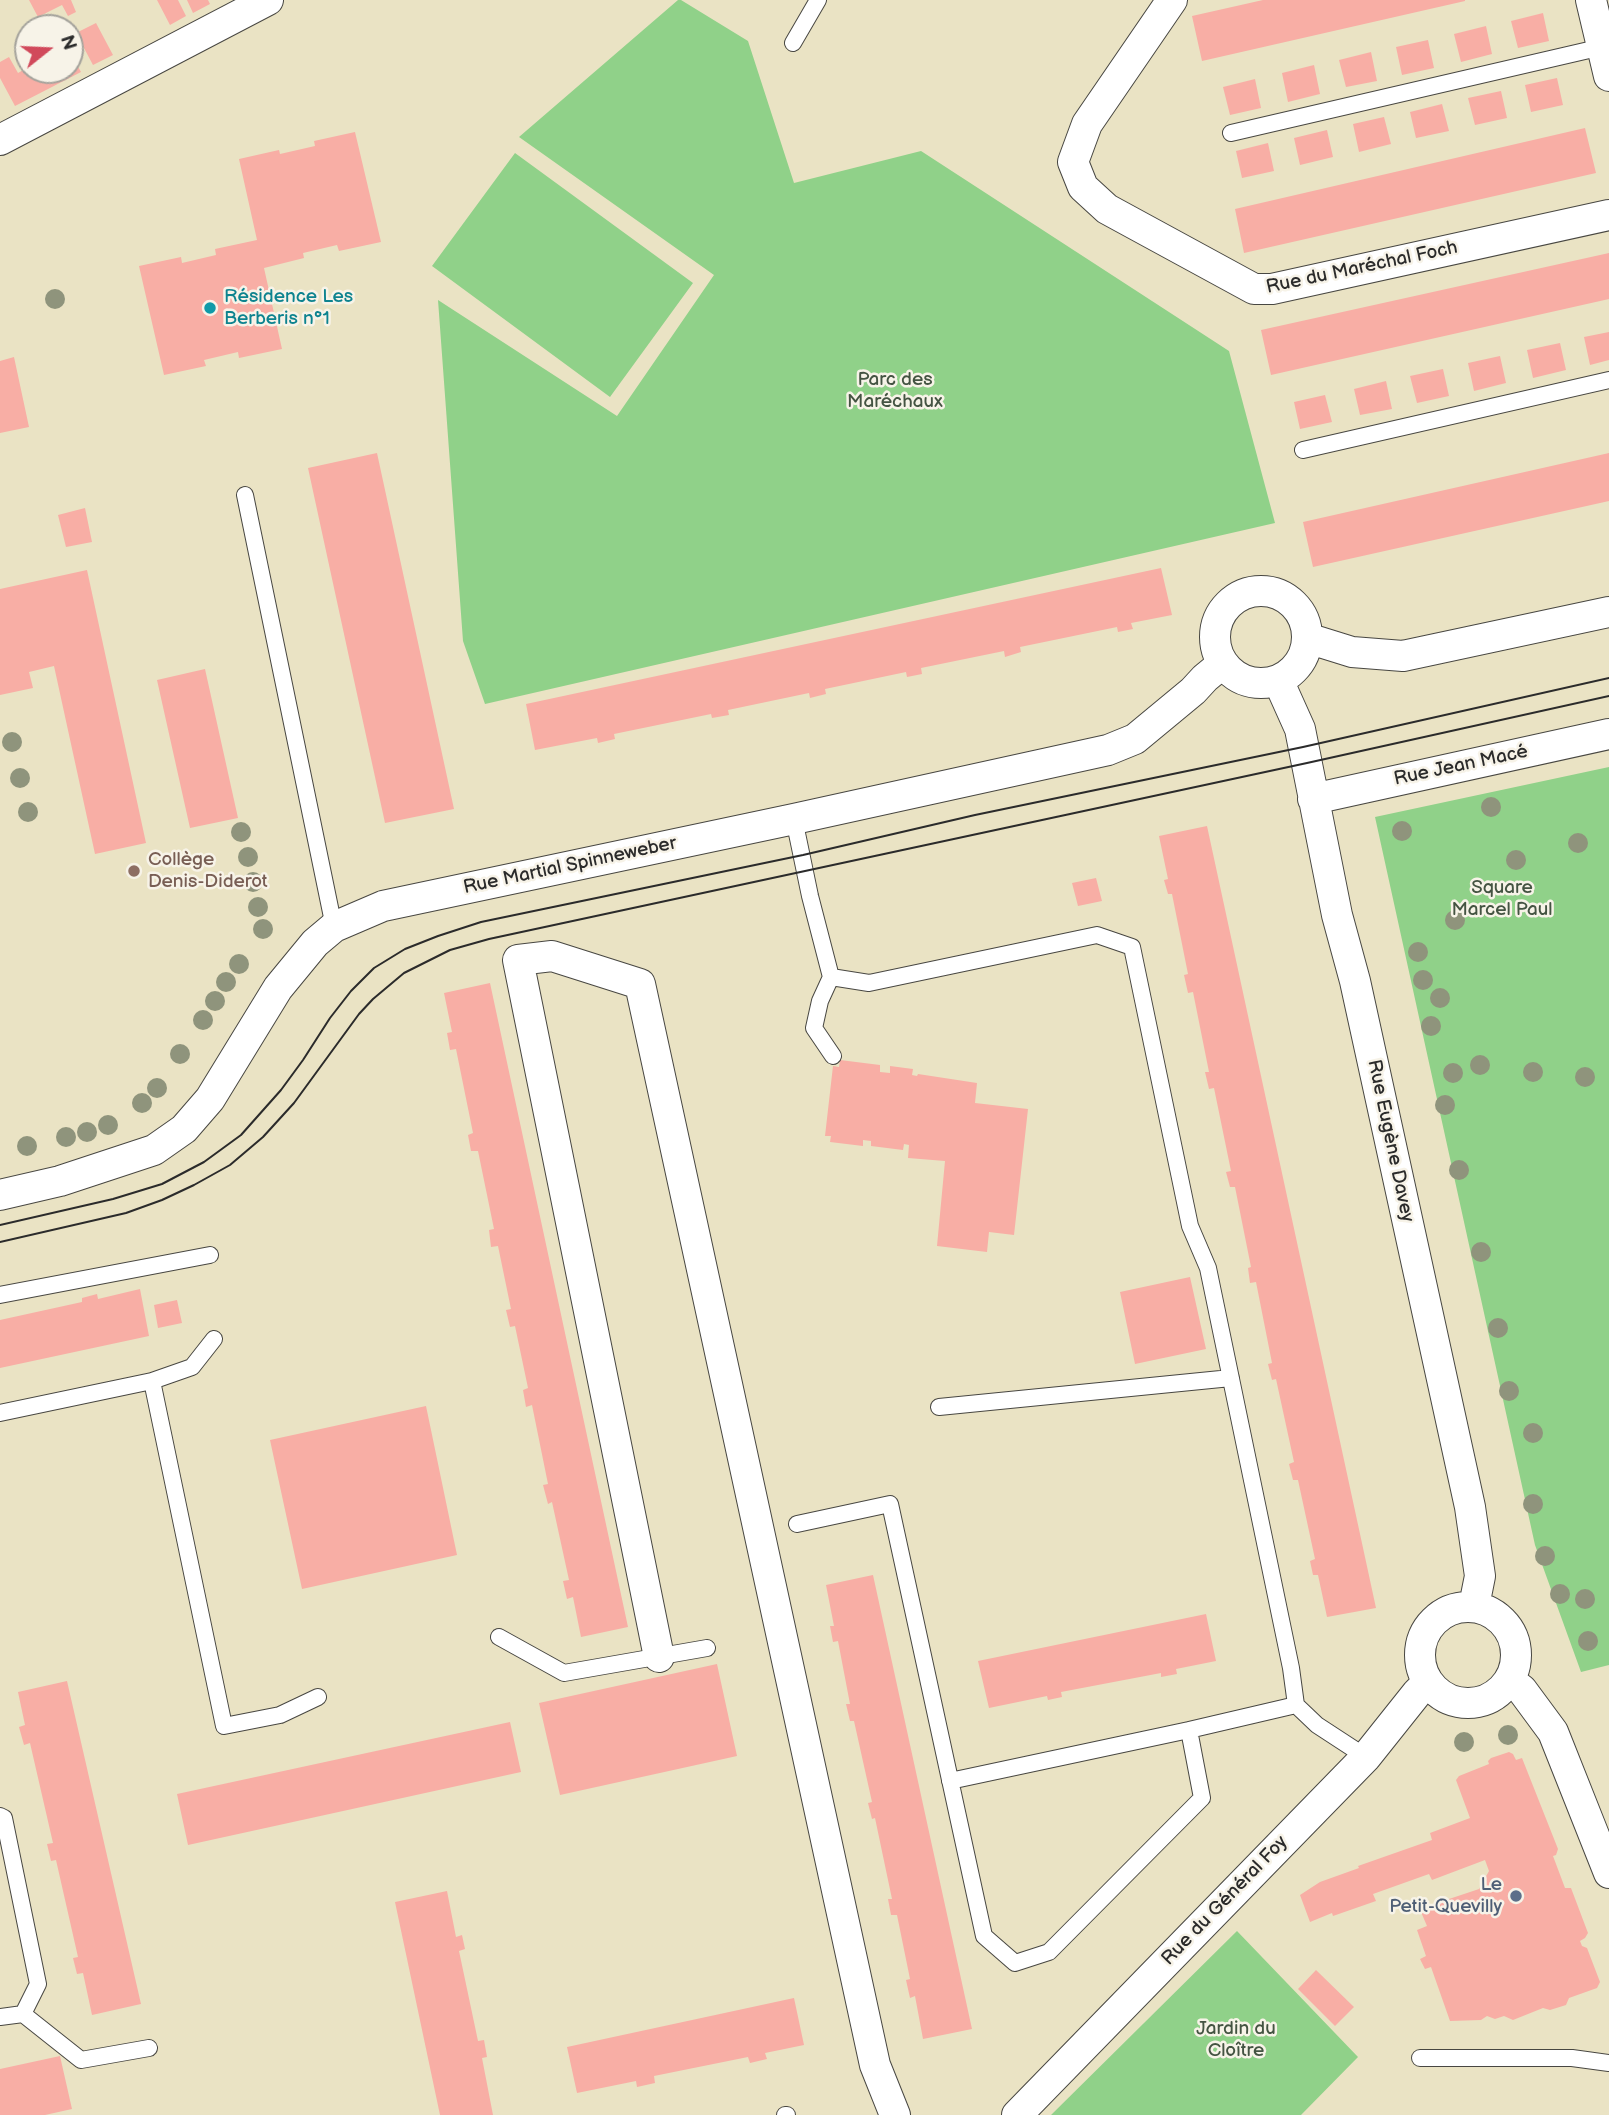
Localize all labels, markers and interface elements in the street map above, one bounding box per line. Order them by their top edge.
north arrow [14,14,84,84]
text: N [54,33,81,53]
street label: Rue du Maréchal Foch [1264,237,1460,299]
place label: Résidence Les Berberis n°1 [224,286,353,330]
marker: Résidence Les Berberis n°1 [202,300,218,316]
park label: Parc des Maréchaux [847,369,943,413]
street label: Rue Jean Macé [1392,741,1530,791]
street label: Rue Martial Spinneweber [461,832,679,900]
place label: Collège Denis-Diderot [148,849,268,893]
marker: Collège Denis-Diderot [126,863,142,879]
park label: Square Marcel Paul [1451,877,1553,921]
street label: Rue Eugène Davey [1362,1058,1418,1224]
street label: Rue du Général Foy [1157,1831,1293,1971]
place label: Le Petit-Quevilly [1389,1874,1502,1918]
marker: Le Petit-Quevilly [1508,1888,1524,1904]
park label: Jardin du Cloître [1196,2018,1276,2062]

